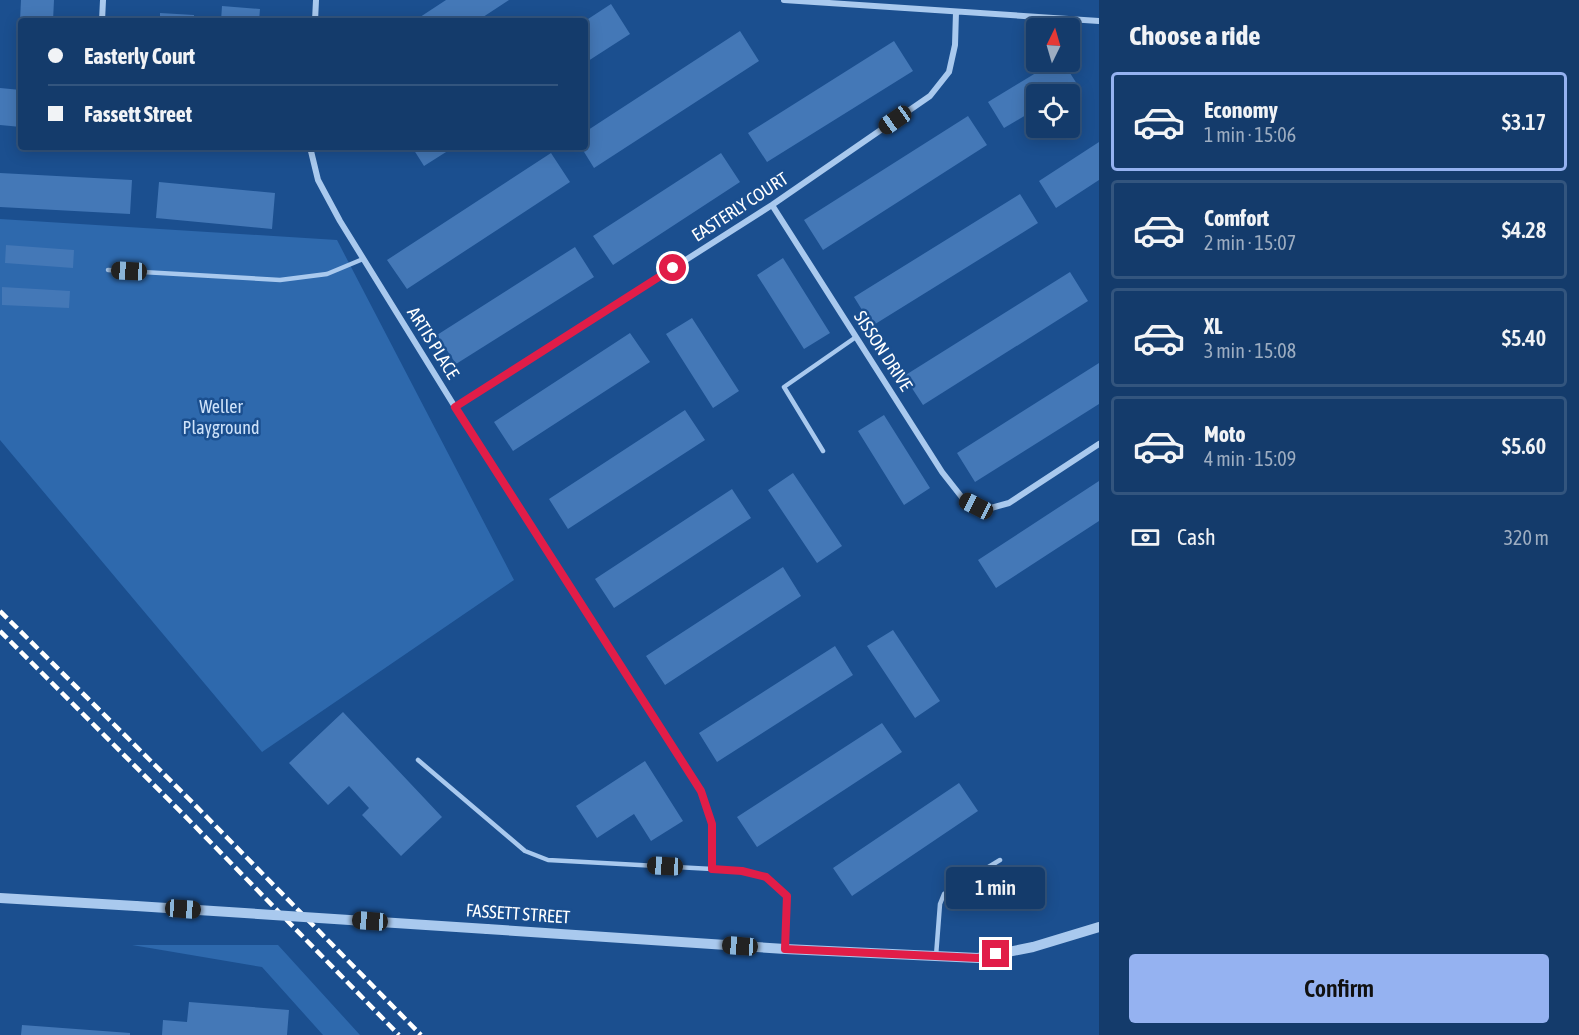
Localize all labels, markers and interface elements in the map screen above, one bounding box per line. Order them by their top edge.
north arrow [1026,18,1080,72]
map controls [1026,18,1080,138]
text: Choose a ride [1129,20,1261,51]
text: Easterly Court [84,43,195,69]
button: locate [1026,84,1080,138]
icon: car [1132,95,1186,149]
text: Economy [1204,97,1278,123]
text: Fassett Street [84,101,192,127]
car [875,102,915,138]
text: $3.17 [1502,109,1546,135]
text: 1 min · 15:06 [1204,123,1296,146]
street label: EASTERLY COURT [688,168,792,245]
icon: car [1132,203,1186,257]
text: Comfort [1204,205,1269,231]
text: $4.28 [1502,217,1546,243]
text: 2 min · 15:07 [1204,231,1296,254]
route start [659,254,686,281]
car [111,261,147,281]
street label: ARTIS PLACE [403,303,464,383]
street label: SISSON DRIVE [850,307,917,395]
icon: car [1132,311,1186,365]
text: XL [1204,313,1222,339]
text: $5.40 [1502,325,1546,351]
text: 3 min · 15:08 [1204,339,1296,362]
park label: Weller Playground [183,396,259,438]
icon: car [1132,419,1186,473]
text: Moto [1204,421,1246,447]
text: $5.60 [1502,433,1546,459]
text: 4 min · 15:09 [1204,447,1296,470]
car [956,490,996,522]
icon: cash [1129,521,1162,554]
text: Cash [1177,524,1216,550]
text: 320 m [1504,526,1549,549]
car [647,856,683,876]
callout: 1 min [946,867,1046,909]
text: 1 min [975,876,1016,899]
car [164,899,202,919]
street label: FASSETT STREET [465,899,571,928]
car [351,911,389,931]
car [721,936,759,956]
route end [982,940,1009,967]
button: Confirm [1129,954,1549,1023]

